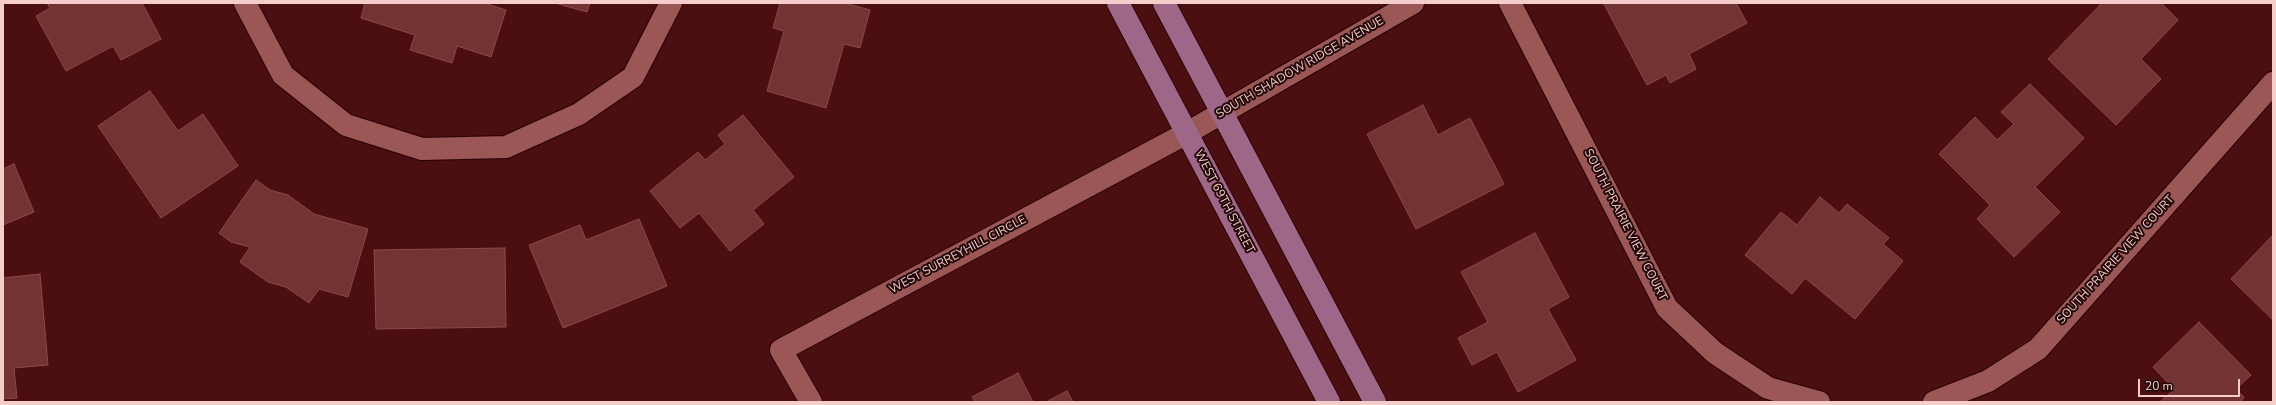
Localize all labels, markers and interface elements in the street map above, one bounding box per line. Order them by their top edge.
street label: SOUTH SHADOW RIDGE AVENUE [1214,14,1386,122]
street label: SOUTH PRAIRIE VIEW COURT [1580,147,1670,303]
street label: WEST 69TH STREET [1191,148,1257,256]
street label: SOUTH PRAIRIE VIEW COURT [2054,193,2178,327]
street label: WEST SURREYHILL CIRCLE [887,213,1029,297]
scale bar [2140,371,2242,397]
text: 20 m [2145,378,2173,394]

